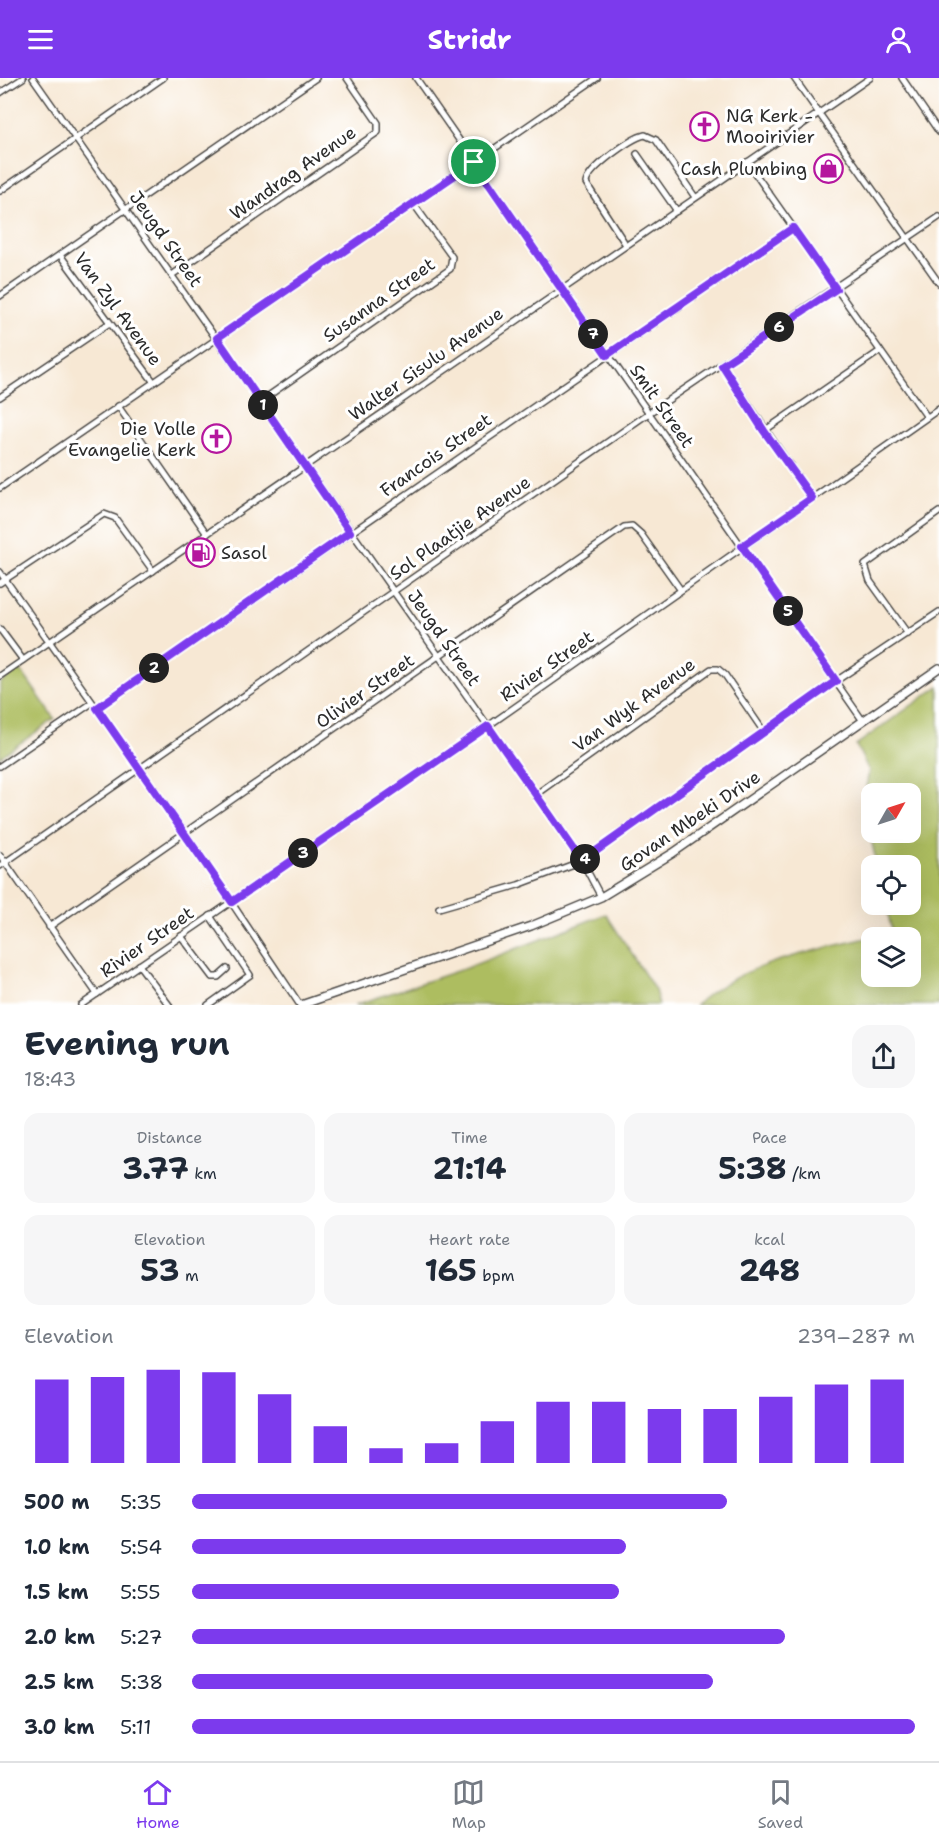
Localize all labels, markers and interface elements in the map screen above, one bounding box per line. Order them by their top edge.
text: Stridr [428,21,511,58]
icon: menu [24,23,57,56]
icon: person [882,23,915,56]
place label: NG Kerk - Mooirivier [726,104,815,149]
church icon: NG Kerk - Mooirivier [689,110,721,142]
street label: Wandrag Avenue [225,120,361,226]
pin [448,136,499,187]
icon: arrive [457,145,490,178]
shop icon: Cash Plumbing [812,153,844,185]
place label: Cash Plumbing [680,157,807,181]
street label: Jeugd Street [124,186,208,292]
street label: Van Zyl Avenue [69,248,167,370]
street label: Susanna Street [318,252,440,348]
street label: Walter Sisulu Avenue [344,302,508,426]
pin: 6 [764,312,794,342]
text: 6 [773,316,785,337]
pin: 7 [578,319,608,349]
text: 7 [587,323,599,344]
street label: Smit Street [624,359,700,453]
pin: 1 [248,390,278,420]
text: 1 [259,394,267,415]
street label: Francois Street [376,408,497,502]
place label: Die Volle Evangelie Kerk [68,417,196,462]
church icon: Die Volle Evangelie Kerk [201,423,233,455]
street label: Sol Plaatjie Avenue [385,470,535,586]
fuel station icon: Sasol [184,537,216,569]
place label: Sasol [221,541,267,565]
street label: Jeugd Street [402,585,486,691]
pin: 5 [773,596,803,626]
text: 5 [783,600,793,621]
street label: Rivier Street [495,625,599,707]
street label: Olivier Street [311,648,419,734]
street label: Van Wyk Avenue [568,652,700,758]
pin: 2 [139,653,169,683]
text: 2 [148,657,160,678]
street label: Govan Mbeki Drive [615,765,765,877]
north arrow [861,783,921,843]
map controls [861,783,921,987]
pin: 3 [288,838,318,868]
text: 3 [297,842,309,863]
pin: 4 [570,844,600,874]
text: 4 [579,848,591,869]
button: locate [861,855,921,915]
street label: Rivier Street [95,901,199,983]
button: layers [861,927,921,987]
text: Evening run [24,1021,230,1066]
button: share [852,1025,915,1088]
text: 18:43 [24,1066,76,1092]
text: Distance [137,1127,202,1148]
text: Time [451,1127,488,1148]
text: Pace [752,1127,787,1148]
text: 3.77 [122,1148,189,1189]
text: 21:14 [432,1148,507,1189]
text: 5:38 [718,1148,787,1189]
text: km [189,1163,217,1184]
text: /km [787,1163,821,1184]
text: Elevation [134,1229,205,1250]
text: Heart rate [429,1229,510,1250]
text: kcal [754,1229,785,1250]
text: 53 [140,1250,180,1291]
text: 165 [424,1250,477,1291]
text: 248 [739,1250,800,1291]
text: m [180,1265,199,1286]
text: bpm [477,1265,515,1286]
text: Elevation [24,1323,114,1349]
text: 239–287 m [797,1323,915,1349]
text: 500 m [24,1489,90,1515]
text: 5:35 [120,1489,162,1515]
text: 1.0 km [24,1534,89,1560]
text: 5:54 [120,1534,162,1560]
text: 1.5 km [24,1579,88,1605]
text: 5:55 [120,1579,160,1605]
text: 2.0 km [24,1624,95,1650]
text: 5:27 [120,1624,163,1650]
text: 2.5 km [24,1669,94,1695]
text: 5:38 [120,1669,163,1695]
text: 3.0 km [24,1714,95,1740]
text: 5:11 [120,1714,152,1740]
tab: Home [136,1776,180,1833]
tab: Map [452,1776,486,1833]
tab: Saved [758,1776,803,1833]

